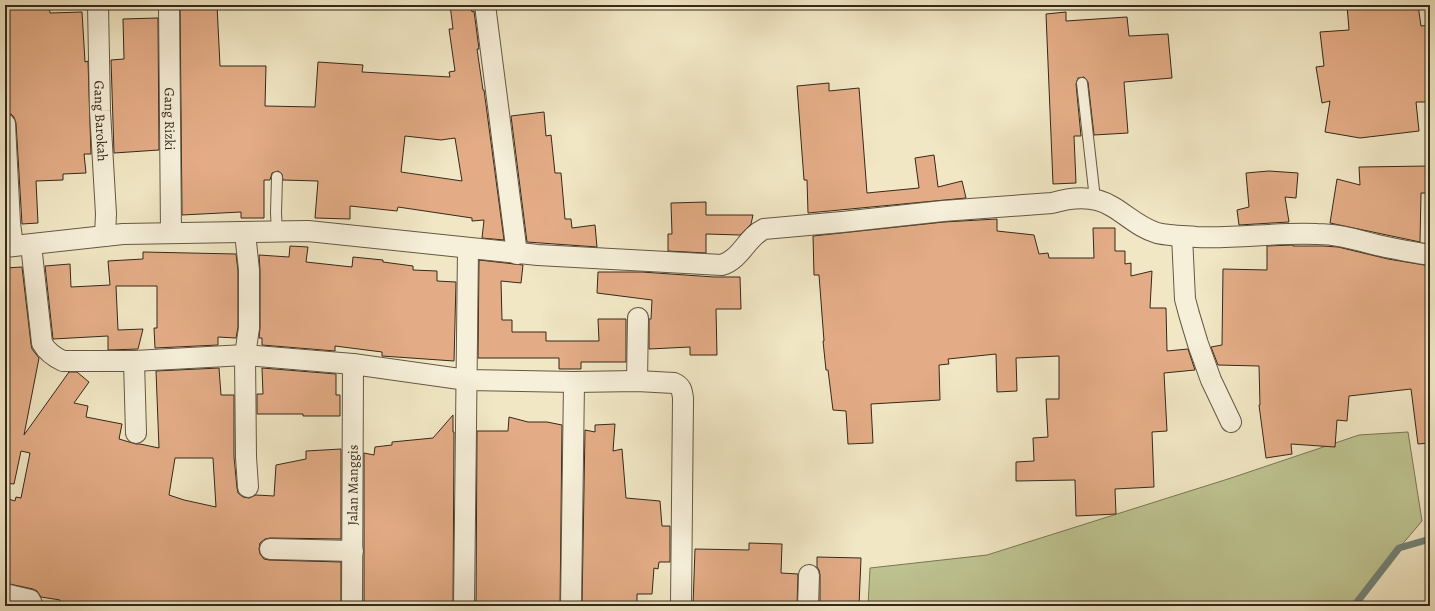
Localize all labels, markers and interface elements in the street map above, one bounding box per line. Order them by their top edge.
street label: Gang Barokah [90,80,112,162]
street label: Gang Rizki [160,87,180,151]
street label: Jalan Manggis [343,445,362,525]

